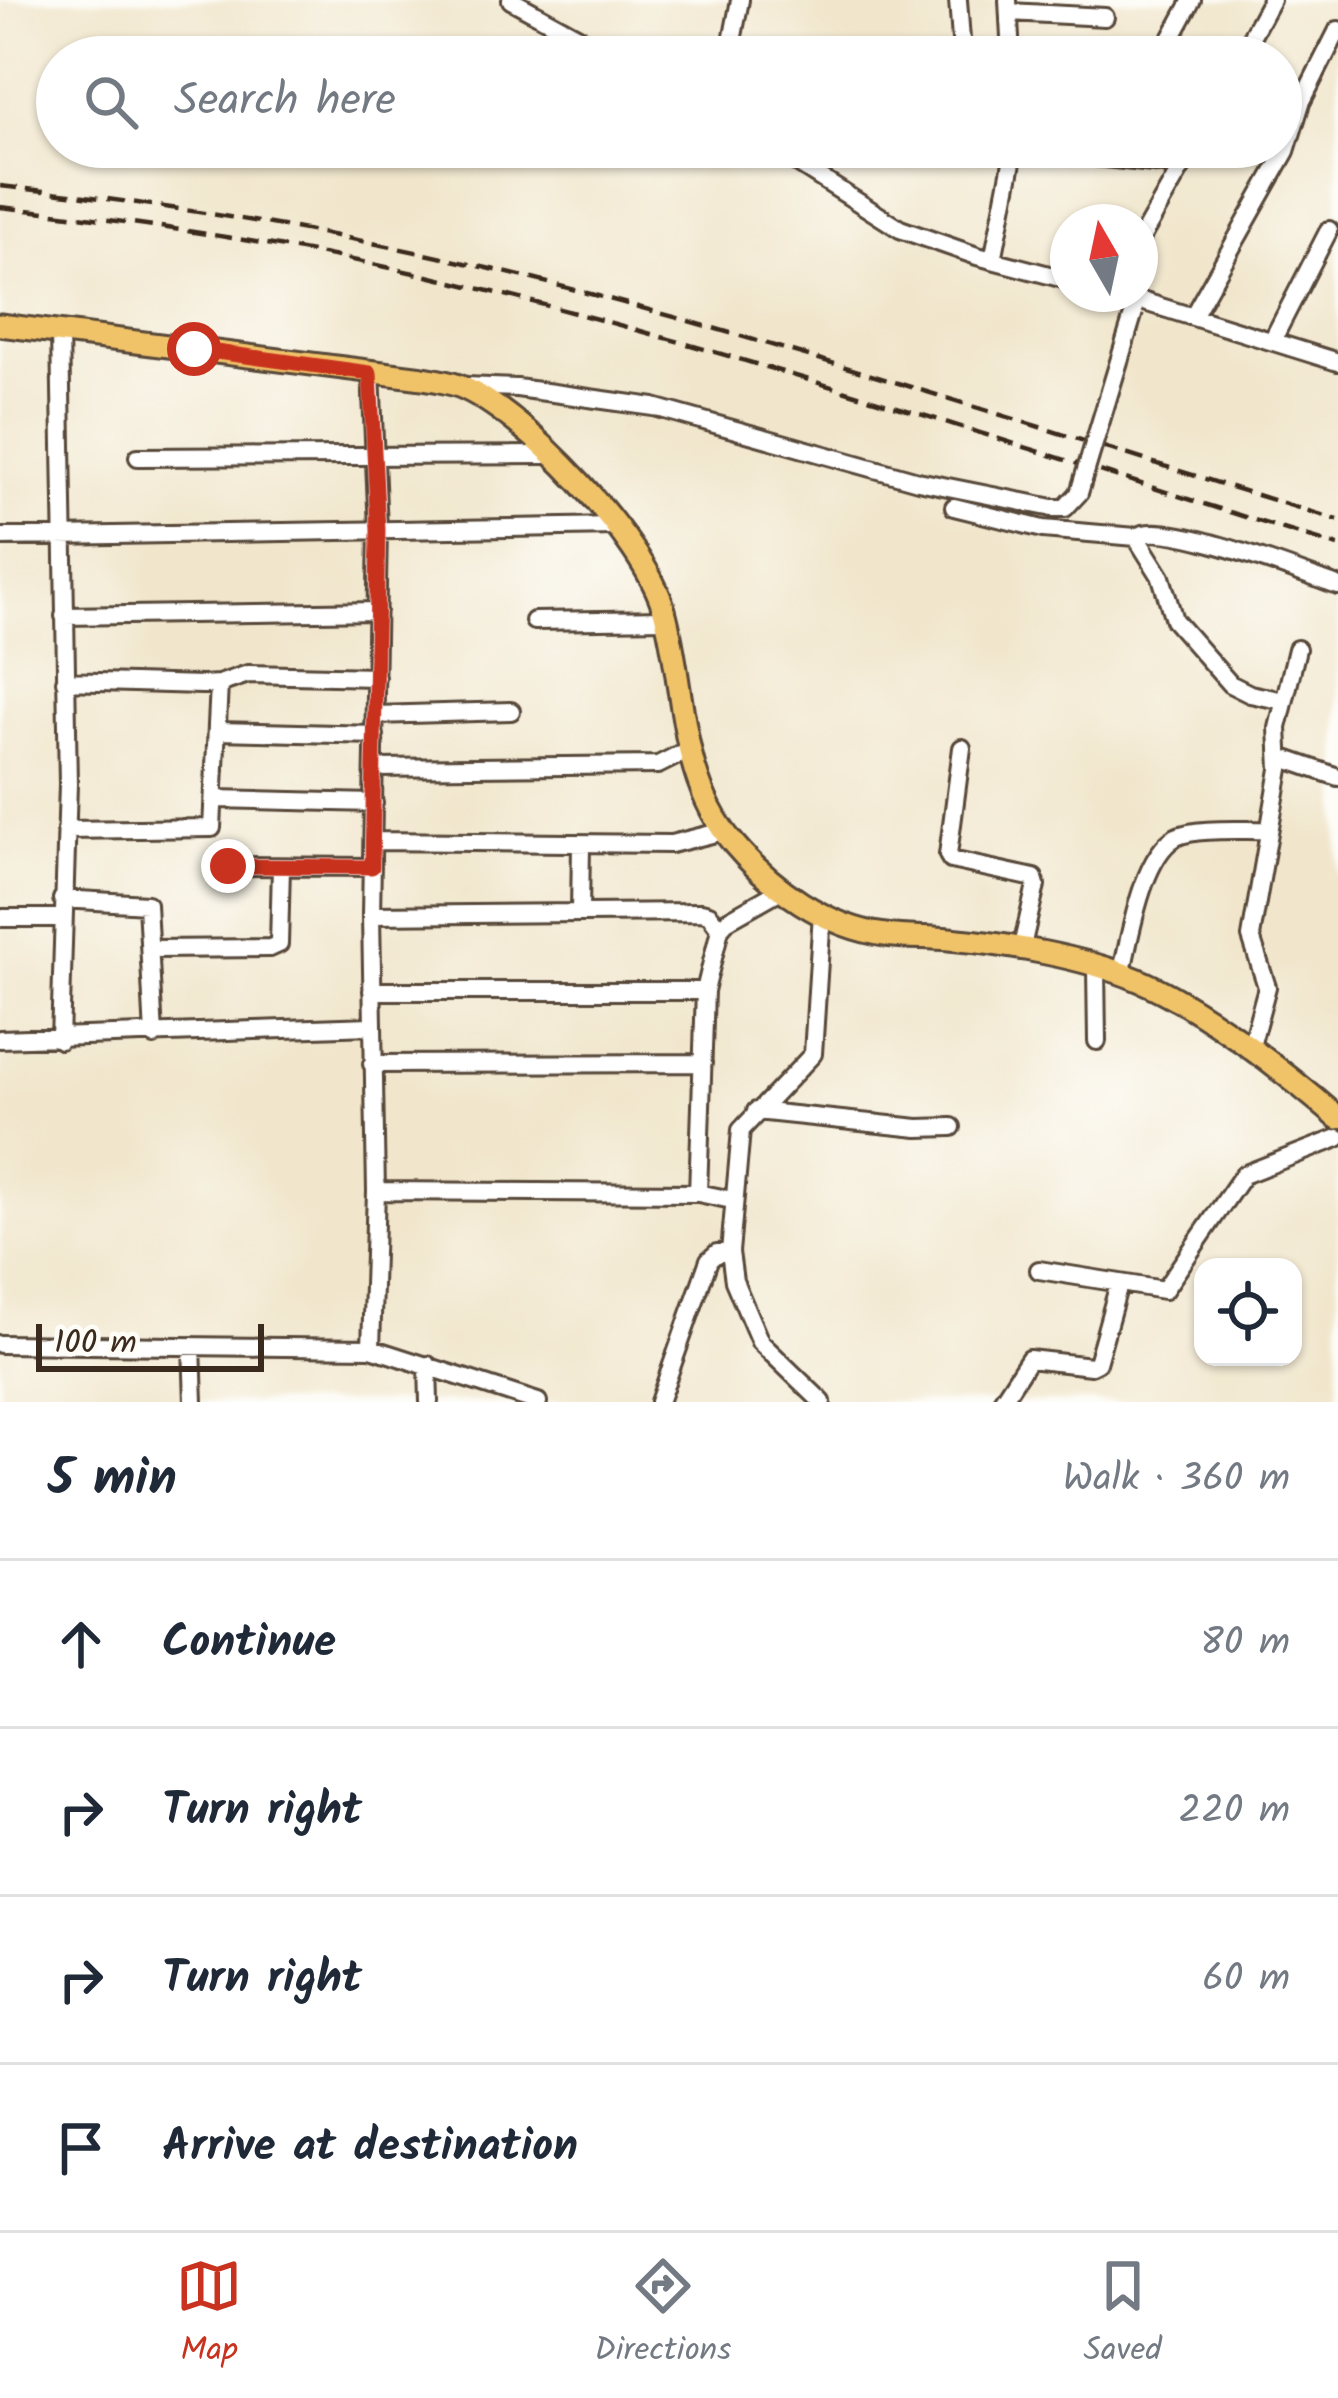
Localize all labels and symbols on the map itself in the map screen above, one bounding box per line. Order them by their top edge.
north arrow [1050,204,1158,312]
route start [167,322,221,376]
route end [201,839,255,893]
scale bar [36,1318,264,1371]

